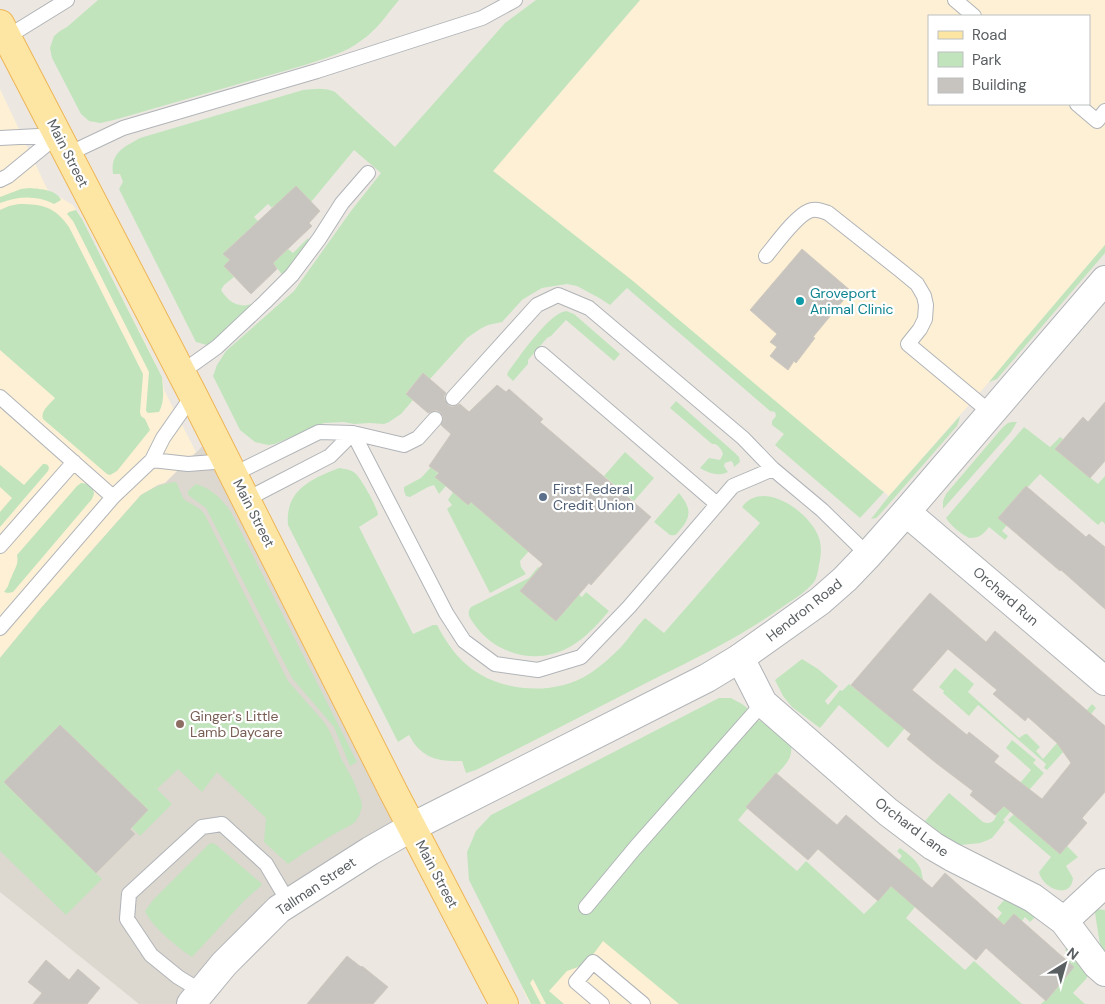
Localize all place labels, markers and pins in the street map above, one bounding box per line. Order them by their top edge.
place label: Groveport Animal Clinic [810,284,894,318]
marker: Groveport Animal Clinic [794,295,806,307]
place label: First Federal Credit Union [553,480,634,514]
marker: First Federal Credit Union [537,491,549,503]
place label: Ginger's Little Lamb Daycare [190,707,283,741]
marker: Ginger's Little Lamb Daycare [174,718,186,730]

